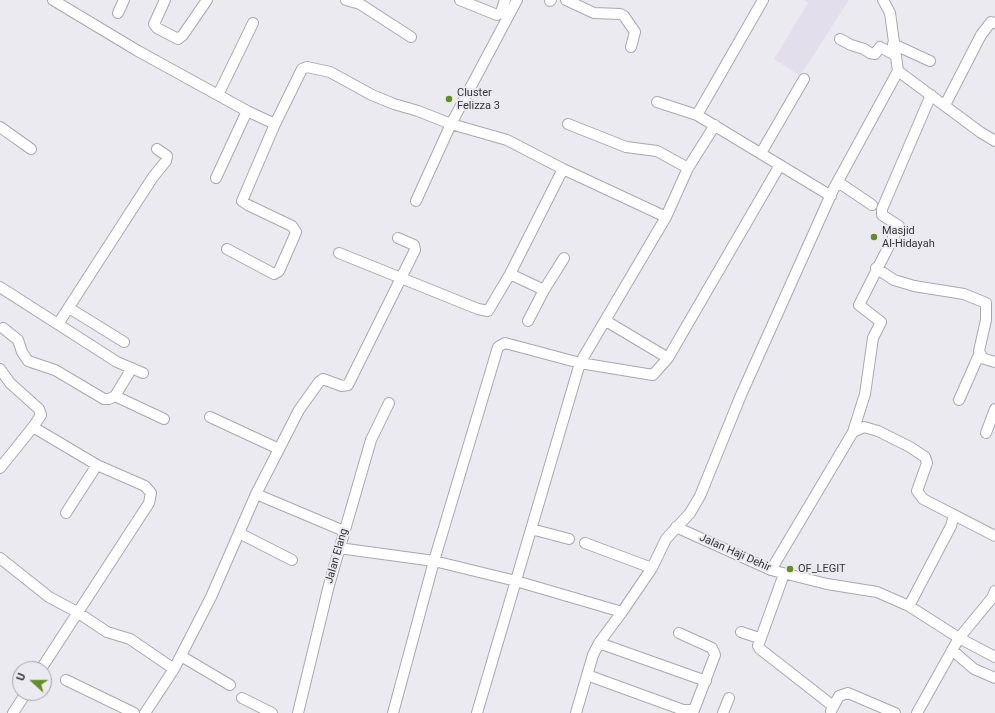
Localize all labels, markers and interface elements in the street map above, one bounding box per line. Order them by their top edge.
place label: Cluster Felizza 3 [457,86,500,112]
marker: Cluster Felizza 3 [444,94,454,104]
place label: Masjid Al-Hidayah [882,224,935,250]
marker: Masjid Al-Hidayah [869,232,879,242]
street label: Jalan Elang [323,527,351,585]
street label: Jalan Haji Dehir [697,531,773,575]
place label: OF_LEGIT [798,562,846,576]
marker: OF_LEGIT [785,564,795,574]
north arrow [12,661,52,701]
text: U [14,671,29,683]

